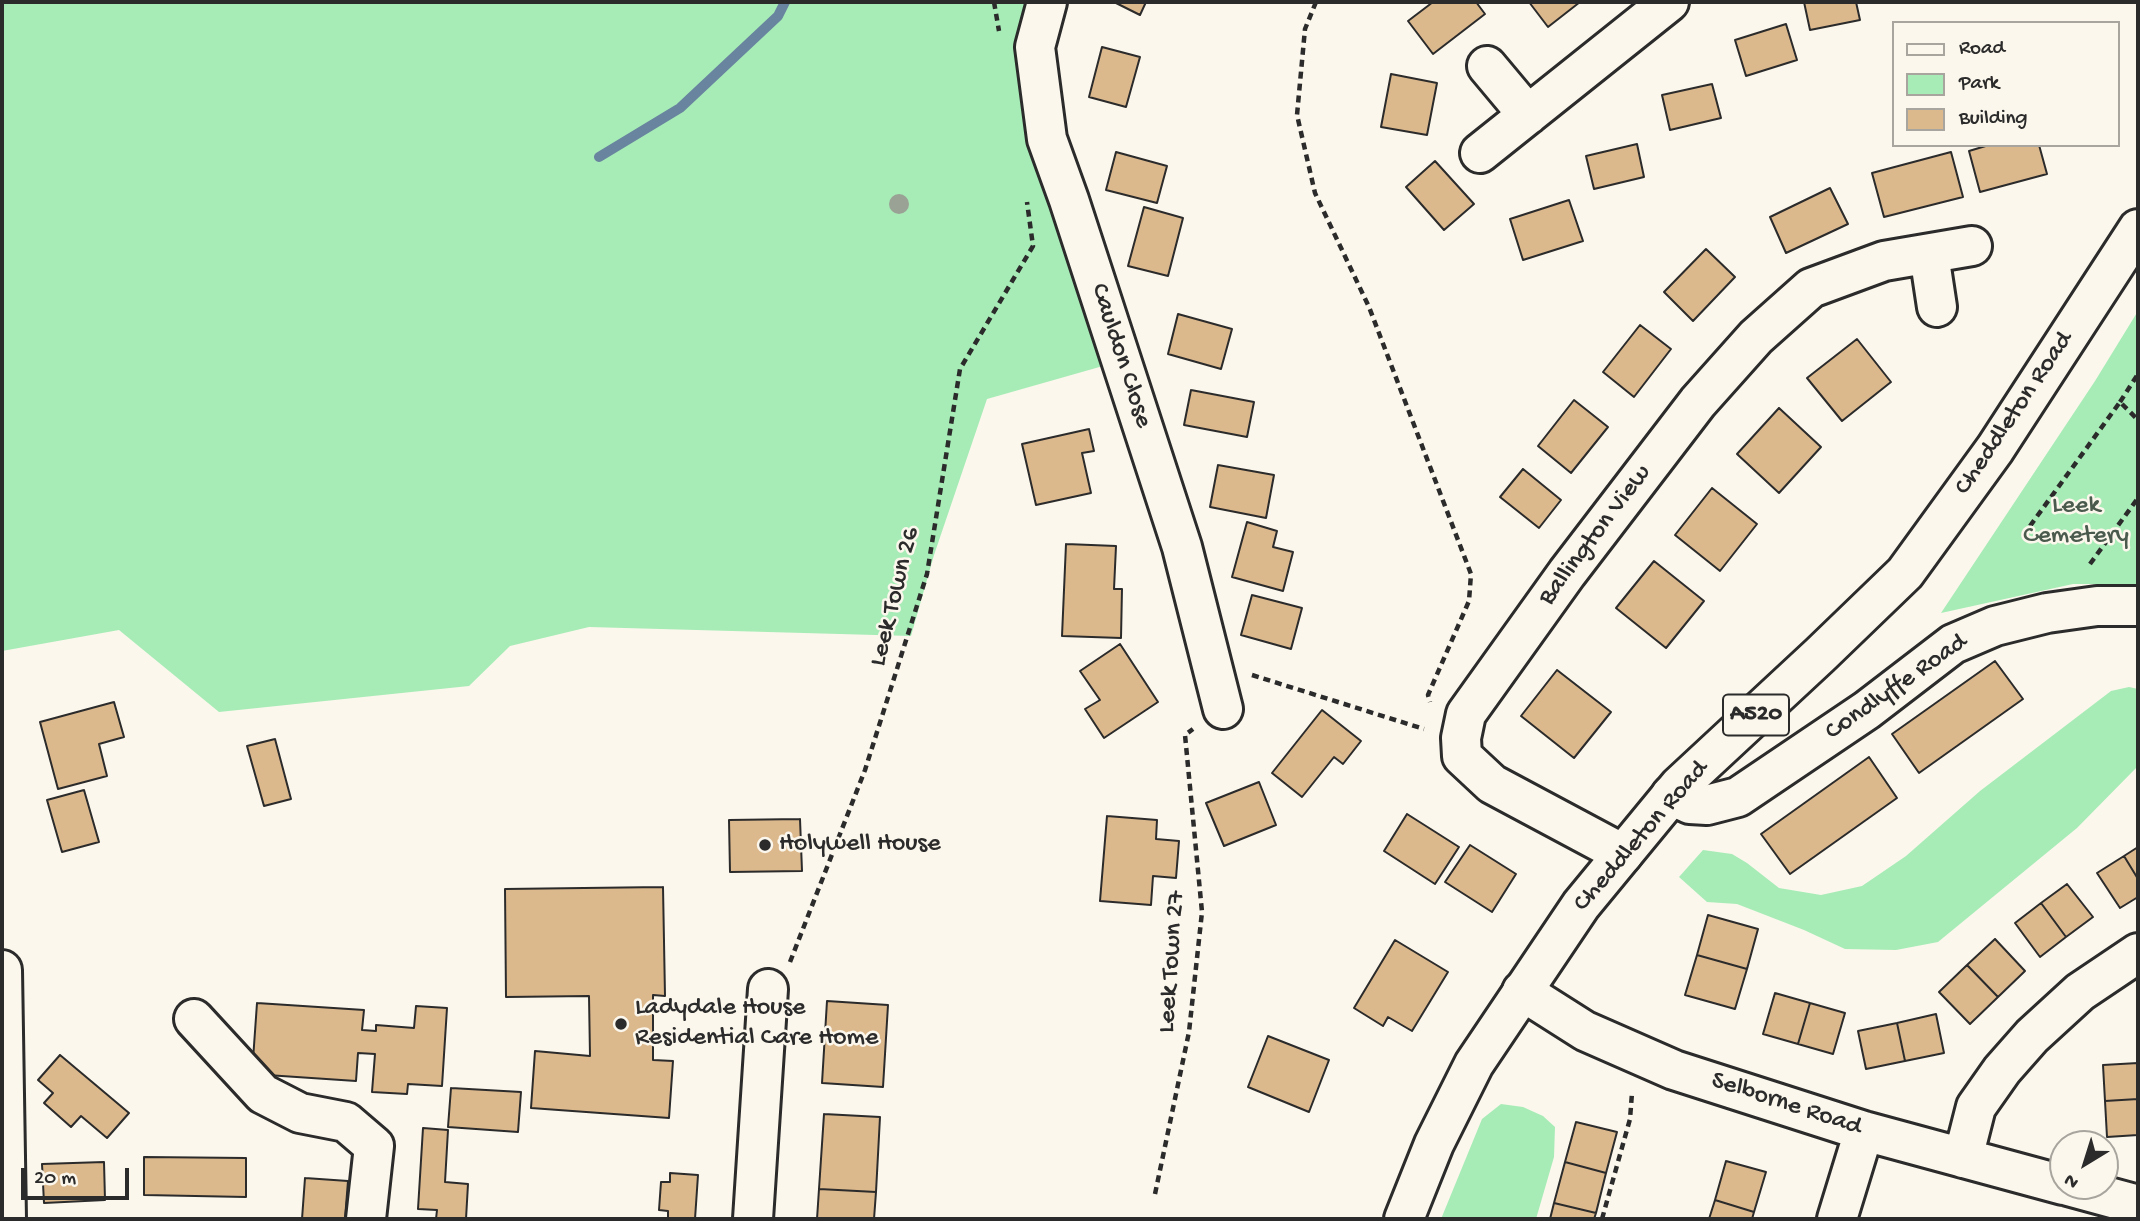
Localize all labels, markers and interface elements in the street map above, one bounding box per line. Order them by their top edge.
legend [1892,21,2119,147]
text: Road [1959,37,2005,62]
text: Park [1959,72,1999,97]
text: Building [1959,107,2028,132]
street label: Cauldon Close [1082,280,1158,432]
street label: Cheddleton Road [1949,326,2081,502]
street label: Ballington View [1533,459,1659,613]
park label: Leek Cemetery [2023,491,2129,552]
street label: Leek Town 26 [864,524,928,670]
street label: Condlyffe Road [1820,628,1974,748]
road number: A520 [1723,694,1789,736]
street label: Cheddleton Road [1568,755,1716,919]
place label: Holywell House [779,829,941,861]
marker: Holywell House [757,837,773,853]
street label: Leek Town 27 [1152,890,1194,1034]
place label: Ladydale House Residential Care Home [635,993,878,1054]
marker: Ladydale House Residential Care Home [613,1016,629,1032]
street label: Selborne Road [1707,1066,1865,1144]
north arrow [2049,1130,2119,1200]
scale bar [24,1154,133,1198]
text: 20 m [34,1167,76,1192]
text: N [2060,1167,2084,1193]

